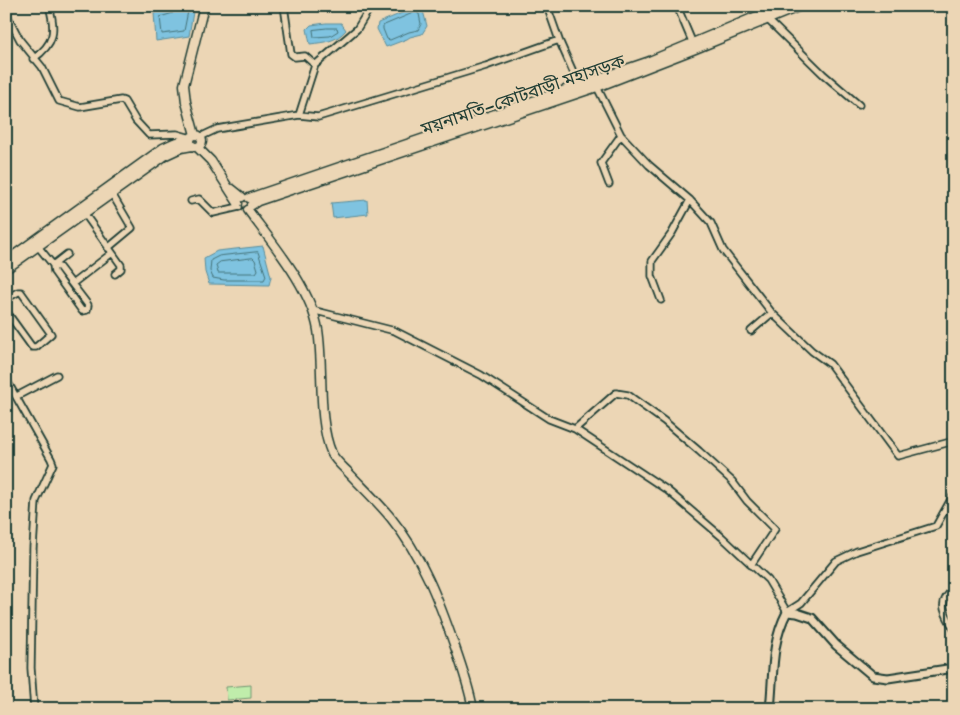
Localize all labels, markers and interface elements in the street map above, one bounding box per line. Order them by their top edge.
street label: ময়নামতি–কোটবাড়ী মহাসড়ক [416,45,630,145]

